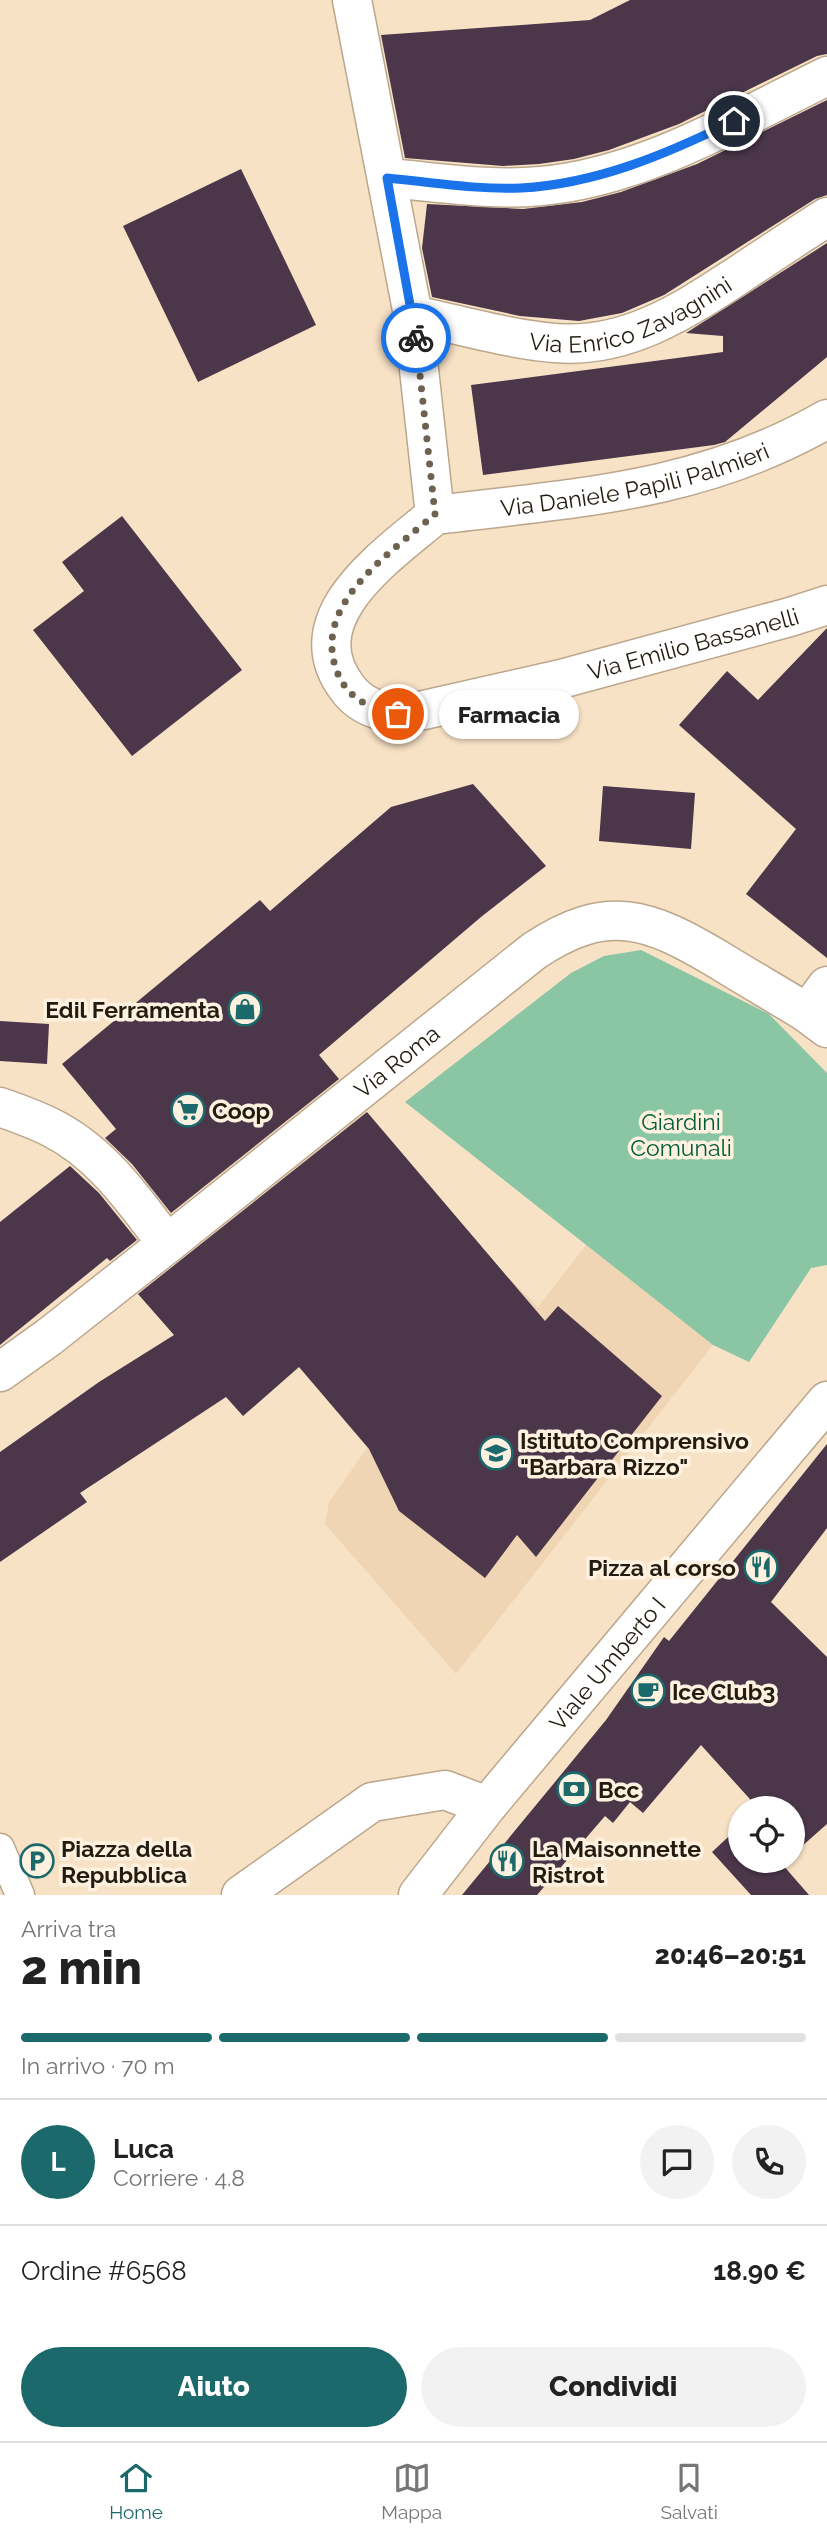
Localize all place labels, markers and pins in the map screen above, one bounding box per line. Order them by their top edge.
pin [704,91,764,151]
pin [368,684,428,744]
callout: Farmacia [440,690,580,738]
shop icon: Edil Ferramenta [226,990,264,1028]
place label: Edil Ferramenta [45,996,220,1023]
supermarket icon: Coop [169,1091,207,1129]
place label: Coop [212,1097,270,1124]
place label: Istituto Comprensivo "Barbara Rizzo" [520,1427,749,1480]
school or university icon: Istituto Comprensivo "Barbara Rizzo" [477,1434,515,1472]
restaurant icon: Pizza al corso [742,1548,780,1586]
place label: Pizza al corso [588,1554,736,1581]
cafe icon: Ice Club3 [629,1672,667,1710]
place label: Ice Club3 [672,1678,775,1705]
bank icon: Bcc [555,1770,593,1808]
place label: Bcc [598,1776,639,1803]
place label: Piazza della Repubblica [61,1835,192,1888]
place label: La Maisonnette Ristrot [532,1835,701,1888]
parking icon: Piazza della Repubblica [18,1842,56,1880]
restaurant icon: La Maisonnette Ristrot [488,1842,526,1880]

